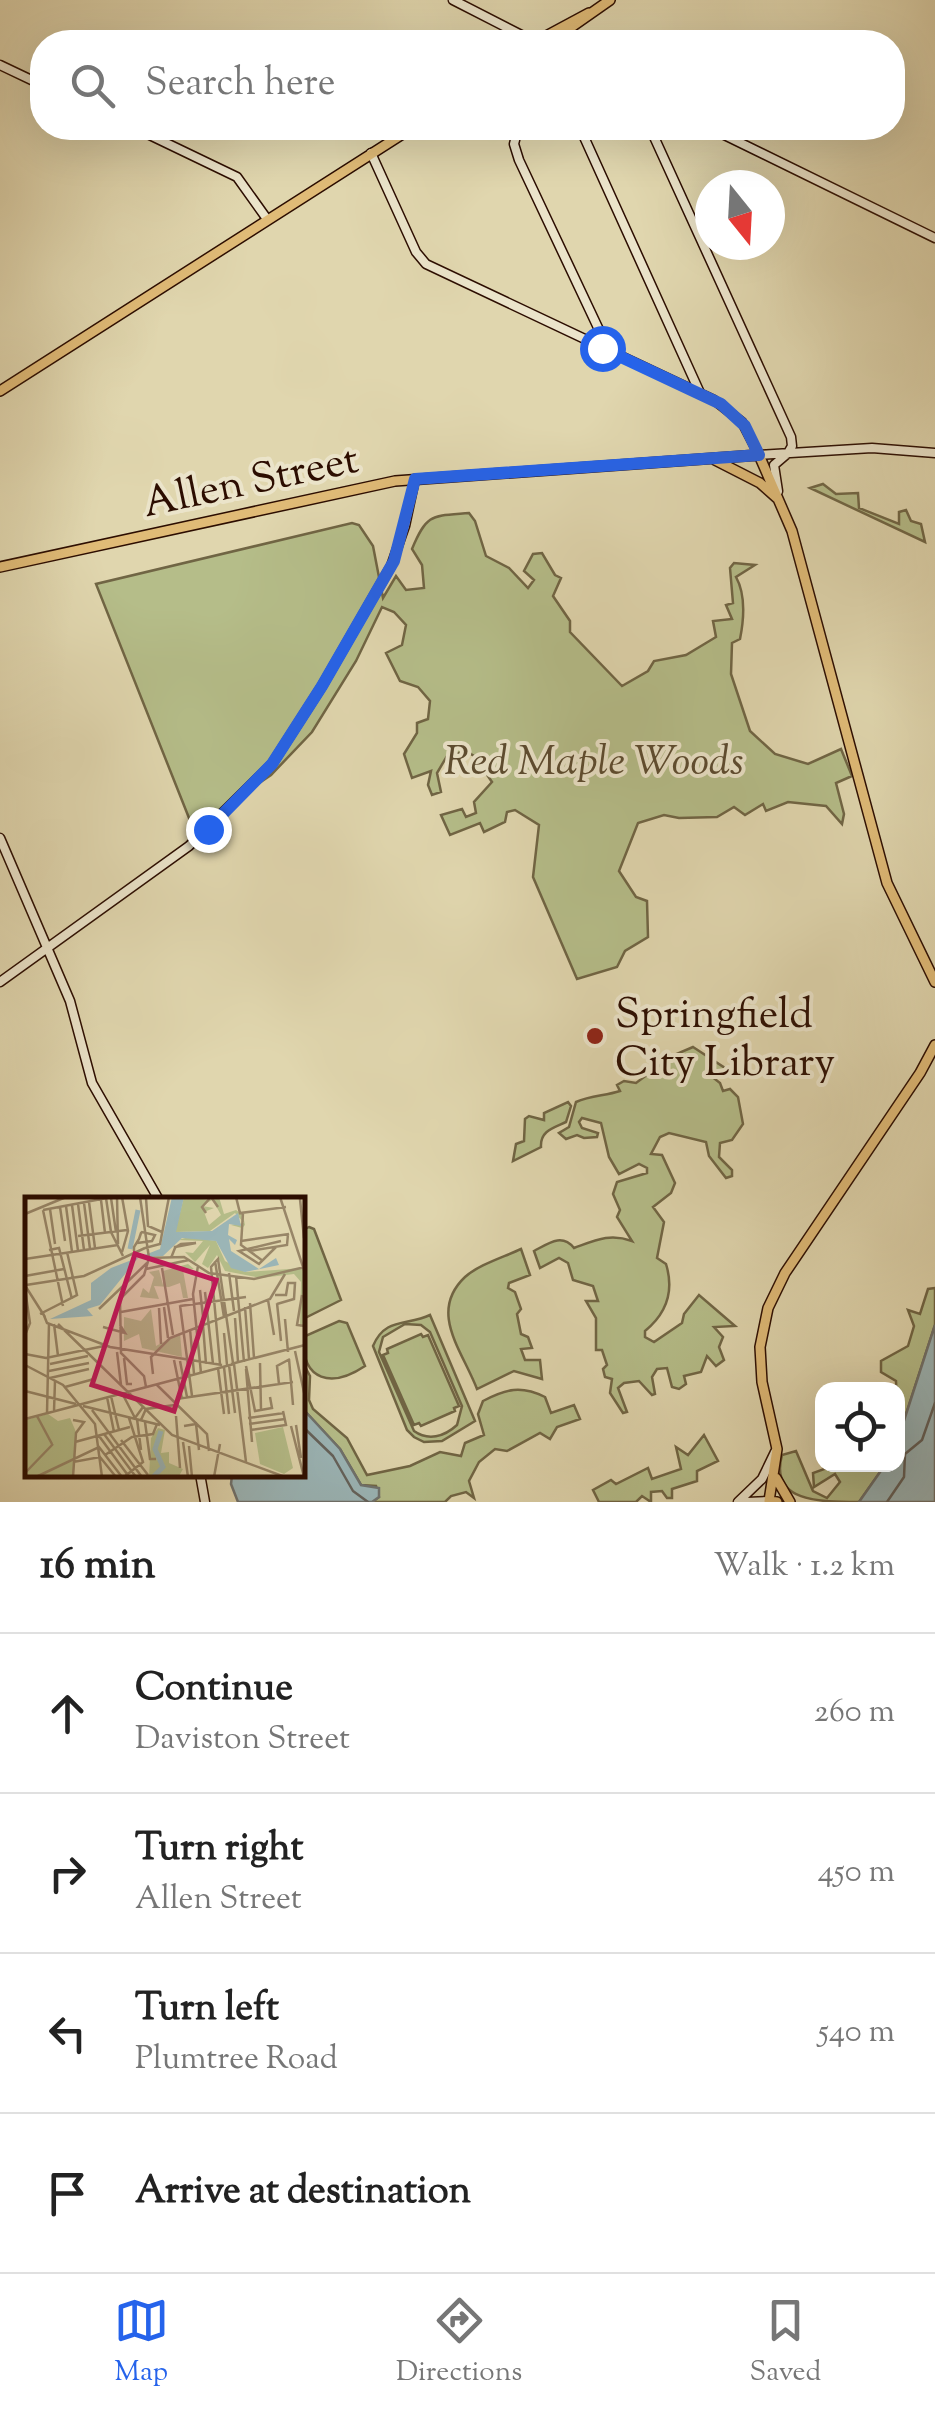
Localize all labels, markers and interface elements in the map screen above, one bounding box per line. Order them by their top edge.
search box [30,30,905,140]
icon: search [65,58,120,113]
text: Search here [145,58,336,112]
north arrow [695,170,785,260]
route start [580,326,626,372]
street label: Allen Street [138,432,364,536]
park label: Red Maple Woods [444,734,744,794]
route end [186,807,232,853]
place label: Springfield City Library [615,987,835,1095]
marker: Springfield City Library [584,1025,606,1047]
inset map [25,1197,305,1477]
map controls [815,1382,905,1472]
button: locate [815,1382,905,1472]
text: 16 min [40,1537,156,1597]
text: Walk · 1.2 km [714,1544,895,1590]
text: Continue [135,1663,293,1717]
icon: ahead [40,1686,95,1741]
text: 260 m [814,1690,895,1736]
text: Daviston Street [135,1717,350,1763]
text: Turn right [135,1823,303,1877]
icon: right [40,1846,95,1901]
text: 450 m [818,1850,895,1896]
text: Allen Street [135,1877,302,1923]
text: Turn left [135,1983,279,2037]
icon: left [40,2006,95,2061]
text: 540 m [818,2010,895,2056]
text: Plumtree Road [135,2037,338,2083]
icon: arrive [40,2166,95,2221]
text: Arrive at destination [135,2166,471,2220]
tab: Map [114,2293,169,2393]
tab: Directions [396,2293,522,2393]
tab: Saved [749,2293,821,2393]

